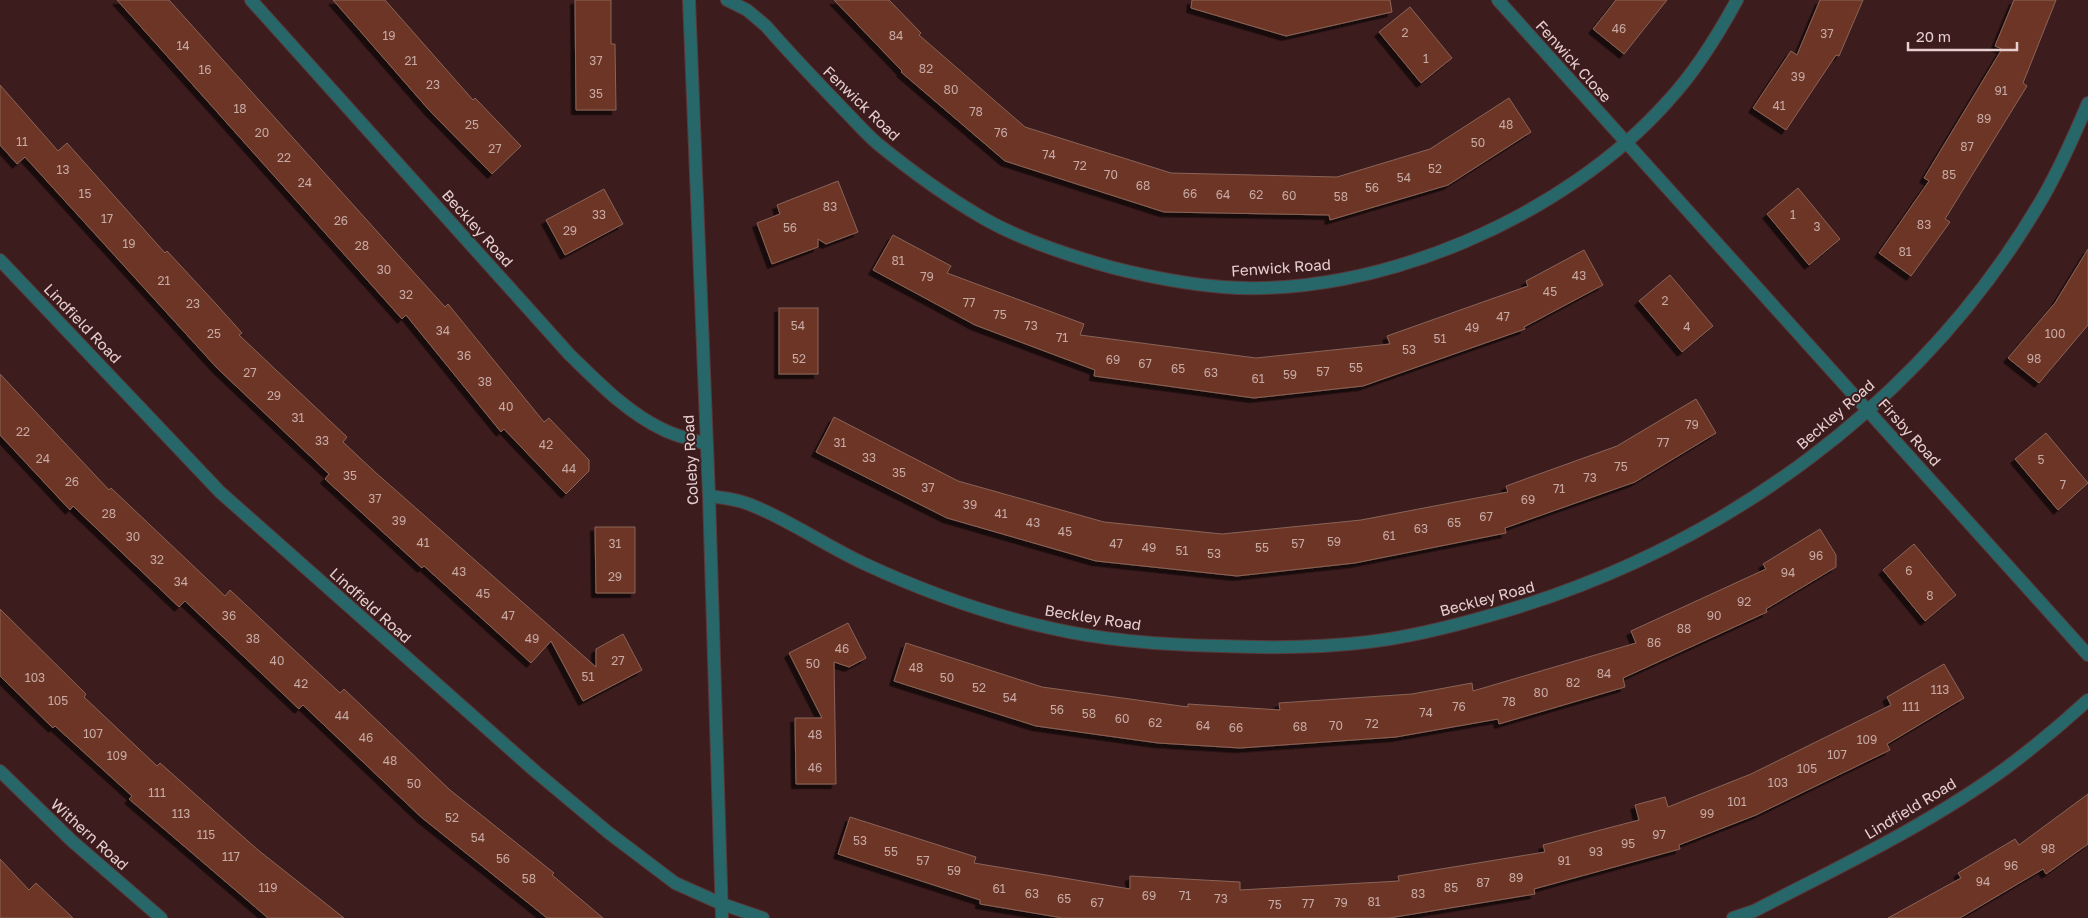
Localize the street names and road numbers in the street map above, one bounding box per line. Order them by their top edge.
street label: Fenwick Close [1533,16,1616,106]
street label: Fenwick Road [820,62,904,144]
street label: Beckley Road [439,186,517,270]
street label: Fenwick Road [1231,255,1331,279]
street label: Lindfield Road [41,279,125,367]
street label: Beckley Road [1792,375,1878,453]
street label: Firsby Road [1875,395,1945,469]
street label: Coleby Road [679,414,701,506]
street label: Lindfield Road [326,564,416,646]
street label: Beckley Road [1438,577,1536,619]
street label: Beckley Road [1044,600,1142,634]
street label: Lindfield Road [1861,774,1959,842]
street label: Withern Road [48,795,132,873]

